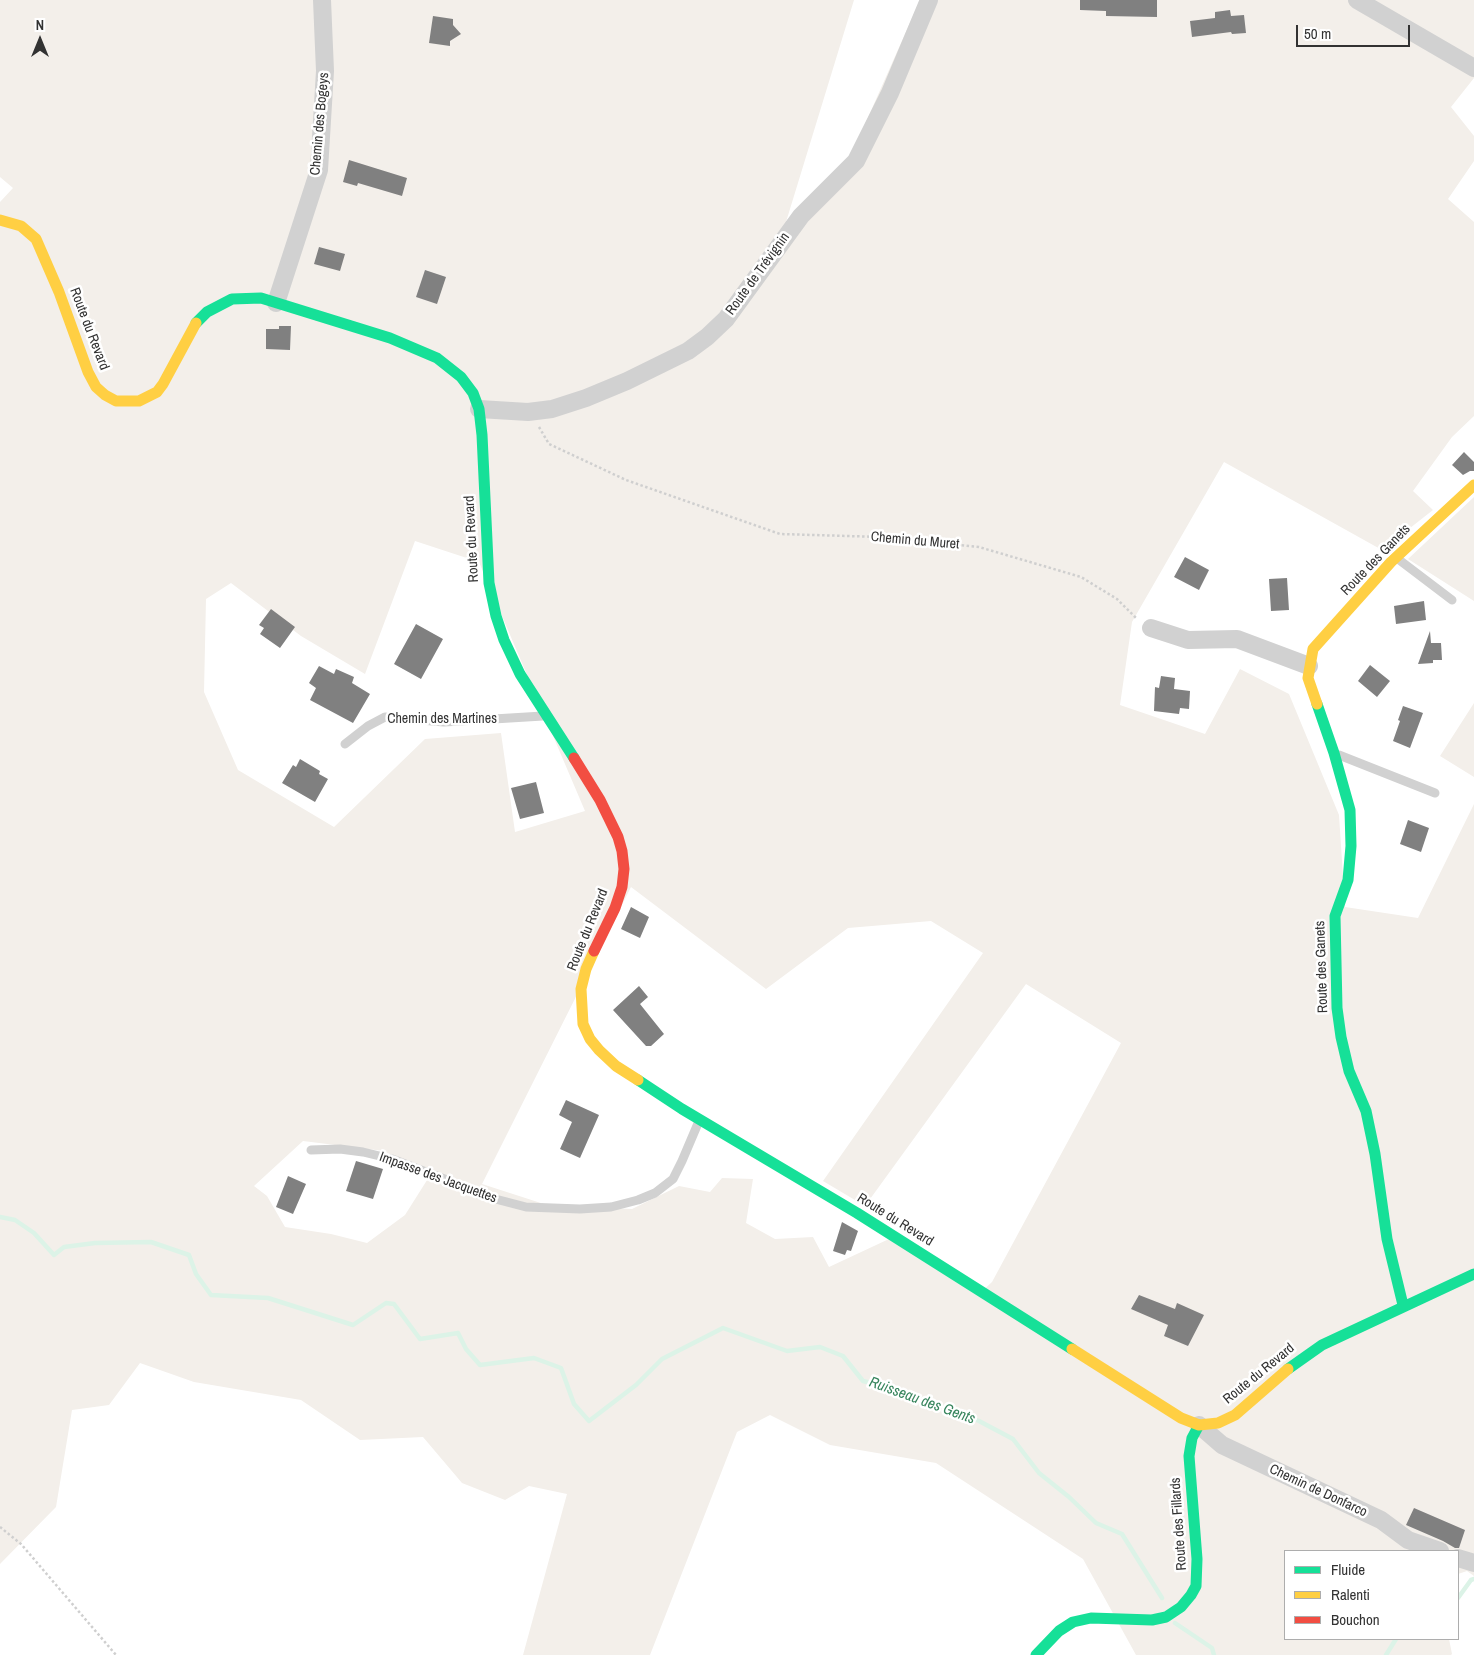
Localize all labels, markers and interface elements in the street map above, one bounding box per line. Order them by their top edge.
north arrow [15,15,65,65]
scale bar [1299,15,1413,47]
text: N [36,16,44,34]
text: 50 m [1304,23,1331,44]
street label: Chemin des Bogeys [307,72,333,176]
street label: Route de Trévignin [722,229,794,319]
street label: Route du Revard [66,285,112,373]
street label: Route du Revard [461,495,483,583]
street label: Route des Ganets [1338,521,1414,599]
street label: Chemin du Muret [870,529,960,553]
street label: Chemin des Martines [387,711,497,727]
street label: Route du Revard [564,887,612,973]
street label: Route des Ganets [1312,920,1332,1014]
street label: Impasse des Jacquettes [377,1149,499,1207]
street label: Route du Revard [854,1190,936,1250]
street label: Route du Revard [1220,1340,1298,1408]
water label: Ruisseau des Gents [867,1373,977,1429]
street label: Chemin de Donfarco [1266,1461,1370,1521]
street label: Route des Fillards [1167,1477,1191,1571]
legend [1284,1550,1459,1640]
text: Fluide [1331,1559,1365,1580]
text: Ralenti [1331,1584,1370,1605]
text: Bouchon [1331,1609,1380,1630]

